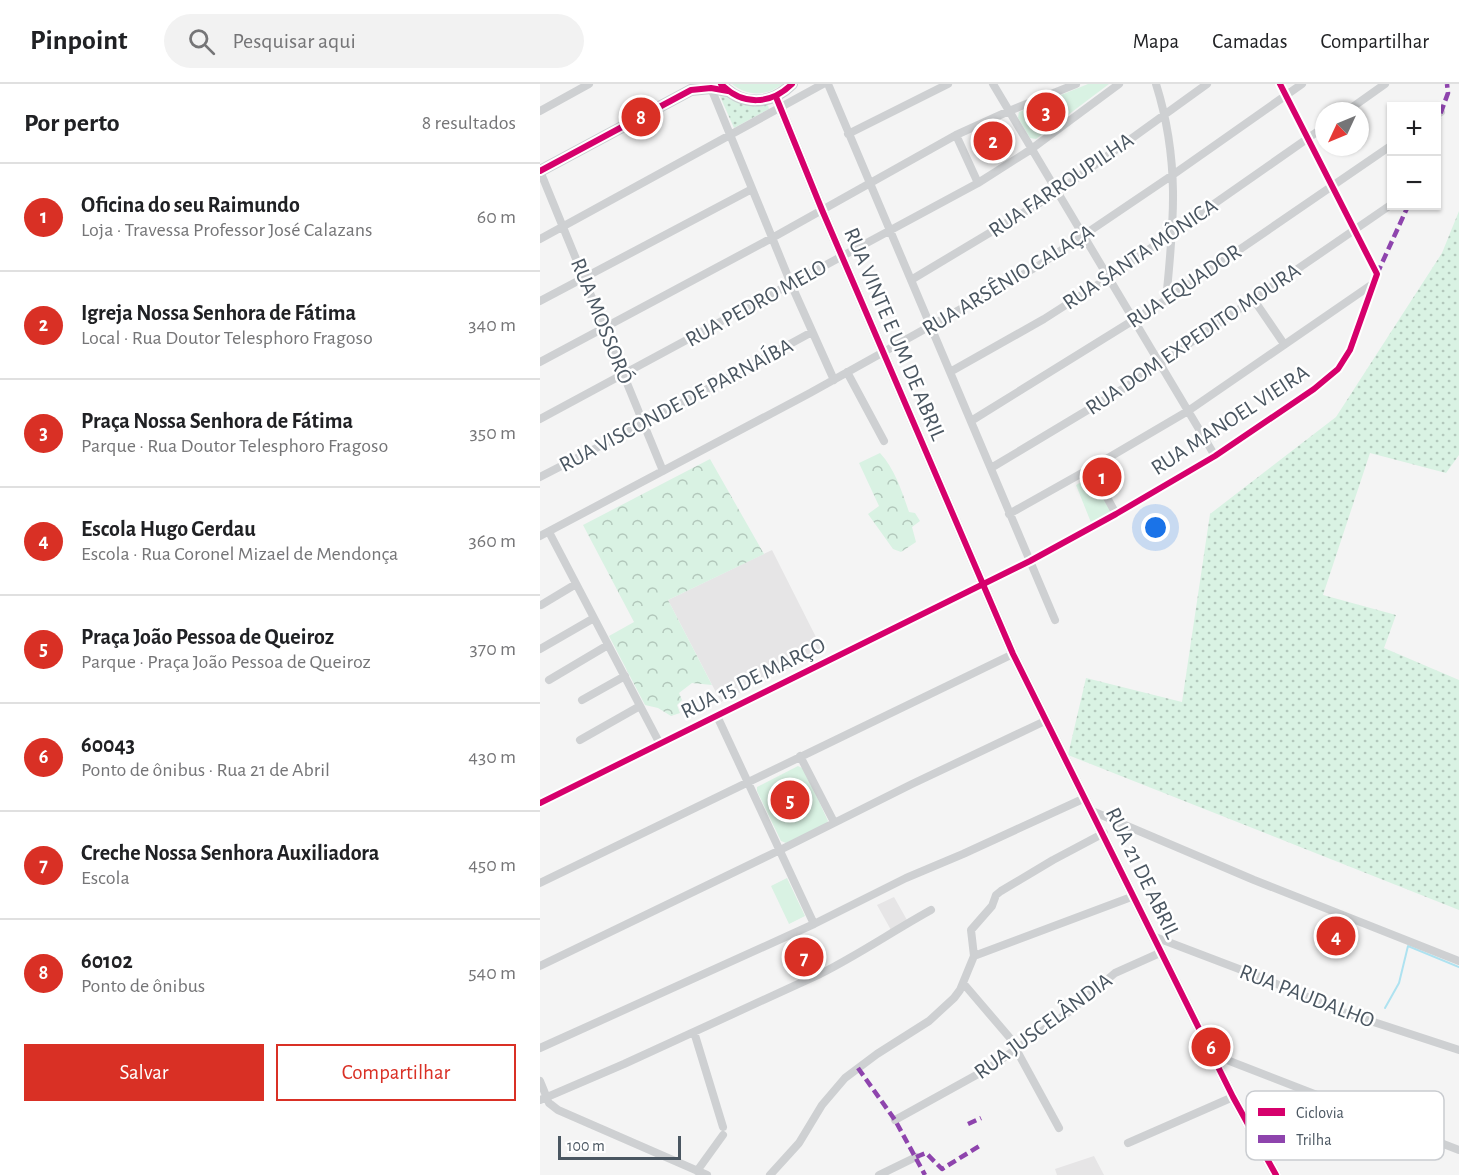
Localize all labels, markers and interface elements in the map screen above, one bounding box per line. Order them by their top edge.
search box [164,14,584,68]
icon: search [185,25,218,58]
text: Pinpoint [30,27,128,55]
text: Pesquisar aqui [233,30,356,52]
text: Mapa [1133,31,1179,52]
text: Camadas [1212,31,1287,52]
text: Compartilhar [1320,31,1429,52]
pin: 3 [1026,90,1066,135]
pin: 8 [622,94,660,140]
north arrow [1315,102,1369,156]
map controls [1387,102,1441,210]
button: + [1387,102,1441,156]
text: Por perto [24,110,120,136]
text: 8 resultados [422,113,516,133]
pin: 2 [974,118,1012,164]
street label: RUA FARROUPILHA [985,128,1138,241]
button: − [1387,156,1441,210]
street label: RUA SANTA MÔNICA [1058,193,1222,314]
text: Oficina do seu Raimundo [81,194,300,216]
text: 1 [40,207,47,227]
text: 60 m [477,207,516,227]
street label: RUA ARSÊNIO CALAÇA [918,219,1098,340]
text: Loja · Travessa Professor José Calazans [81,220,373,240]
street label: RUA VINTE E UM DE ABRIL [840,224,950,444]
street label: RUA EQUADOR [1123,240,1245,332]
street label: RUA MOSSORÓ [567,255,638,387]
street label: RUA PEDRO MELO [682,255,830,351]
street label: RUA DOM EXPEDITO MOURA [1082,259,1305,419]
text: Igreja Nossa Senhora de Fátima [81,302,356,324]
text: 2 [39,315,48,335]
text: 340 m [468,315,516,335]
text: Local · Rua Doutor Telesphoro Fragoso [81,328,373,348]
street label: RUA VISCONDE DE PARNAÍBA [555,333,797,476]
street label: RUA MANOEL VIEIRA [1147,361,1313,479]
text: Praça Nossa Senhora de Fátima [81,410,353,432]
text: 3 [39,423,48,443]
text: 350 m [470,423,516,443]
text: Parque · Rua Doutor Telesphoro Fragoso [81,436,388,456]
pin: 1 [1082,454,1122,500]
your location [1141,513,1170,542]
text: Escola Hugo Gerdau [81,518,256,540]
text: 4 [38,531,49,551]
text: 360 m [469,531,516,551]
text: Escola · Rua Coronel Mizael de Mendonça [81,544,398,564]
text: Praça João Pessoa de Queiroz [81,626,334,648]
street label: RUA 15 DE MARÇO [677,634,829,722]
text: 5 [39,639,48,659]
text: 370 m [470,639,516,659]
text: Parque · Praça João Pessoa de Queiroz [81,652,371,672]
text: 60043 [81,734,135,756]
text: 6 [39,747,48,767]
text: 430 m [468,747,516,767]
text: Ponto de ônibus · Rua 21 de Abril [81,760,330,780]
pin: 5 [770,778,810,822]
street label: RUA 21 DE ABRIL [1102,804,1185,943]
text: Creche Nossa Senhora Auxiliadora [81,842,379,864]
text: 7 [39,855,48,875]
text: 450 m [468,855,516,875]
text: Escola [81,868,130,888]
pin: 4 [1316,914,1356,958]
pin: 7 [784,934,824,980]
text: 60102 [81,950,133,972]
street label: RUA PAUDALHO [1237,960,1377,1032]
text: 8 [39,963,48,983]
text: 540 m [468,963,516,983]
street label: RUA JUSCELÂNDIA [969,968,1116,1083]
text: Ponto de ônibus [81,976,205,996]
pin: 6 [1192,1024,1230,1070]
button: Salvar [24,1044,264,1101]
button: Compartilhar [276,1044,516,1101]
legend [1246,1091,1444,1160]
text: Ciclovia [1296,1105,1344,1121]
text: Trilha [1296,1132,1332,1148]
scale bar [558,1133,681,1160]
text: 100 m [567,1138,605,1154]

